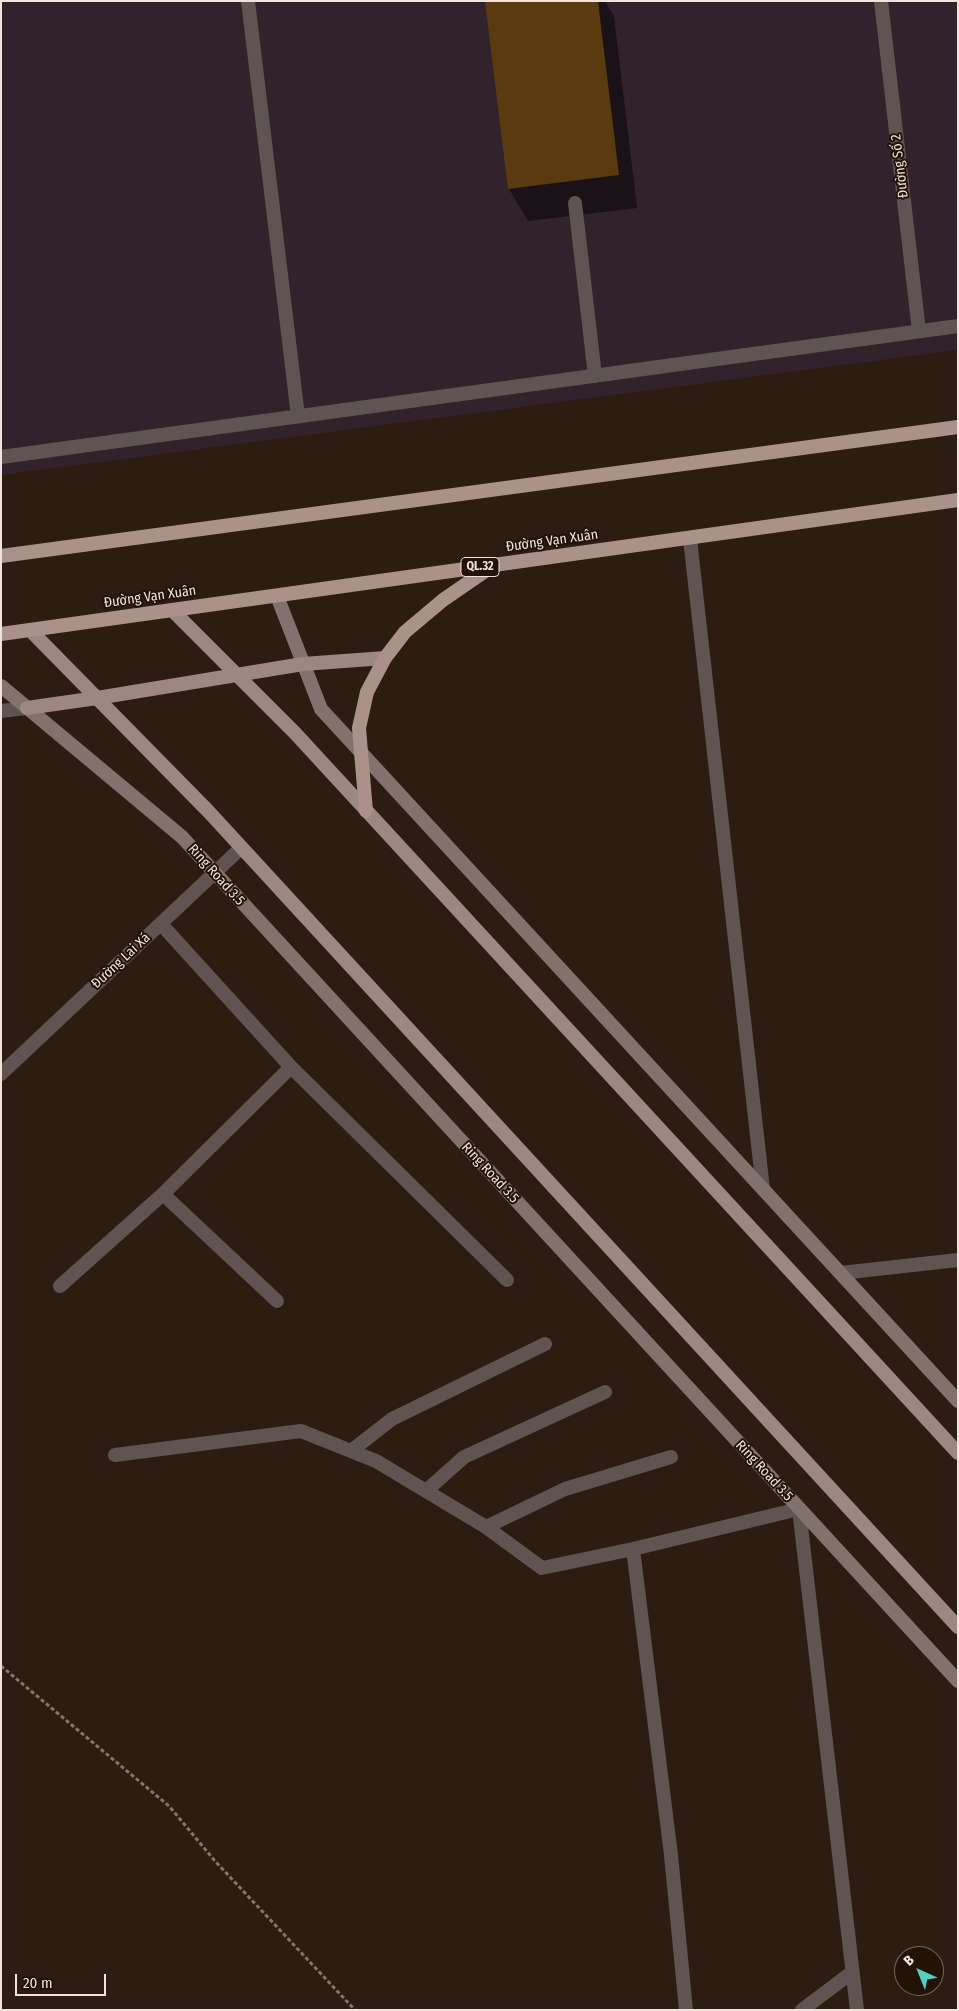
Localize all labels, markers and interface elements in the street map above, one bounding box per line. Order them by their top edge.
street label: Đường Số 2 [888,133,912,199]
street label: Đường Vạn Xuân [505,526,599,556]
road number: QL.32 [461,558,499,576]
street label: Đường Vạn Xuân [103,582,197,612]
street label: Ring Road 3.5 [184,841,248,909]
street label: Đường Lai Xá [88,930,154,992]
street label: Ring Road 3.5 [458,1139,522,1207]
street label: Ring Road 3.5 [732,1437,796,1505]
north arrow [894,1946,944,1996]
text: B [900,1952,918,1969]
scale bar [18,1964,109,1996]
text: 20 m [23,1974,53,1992]

